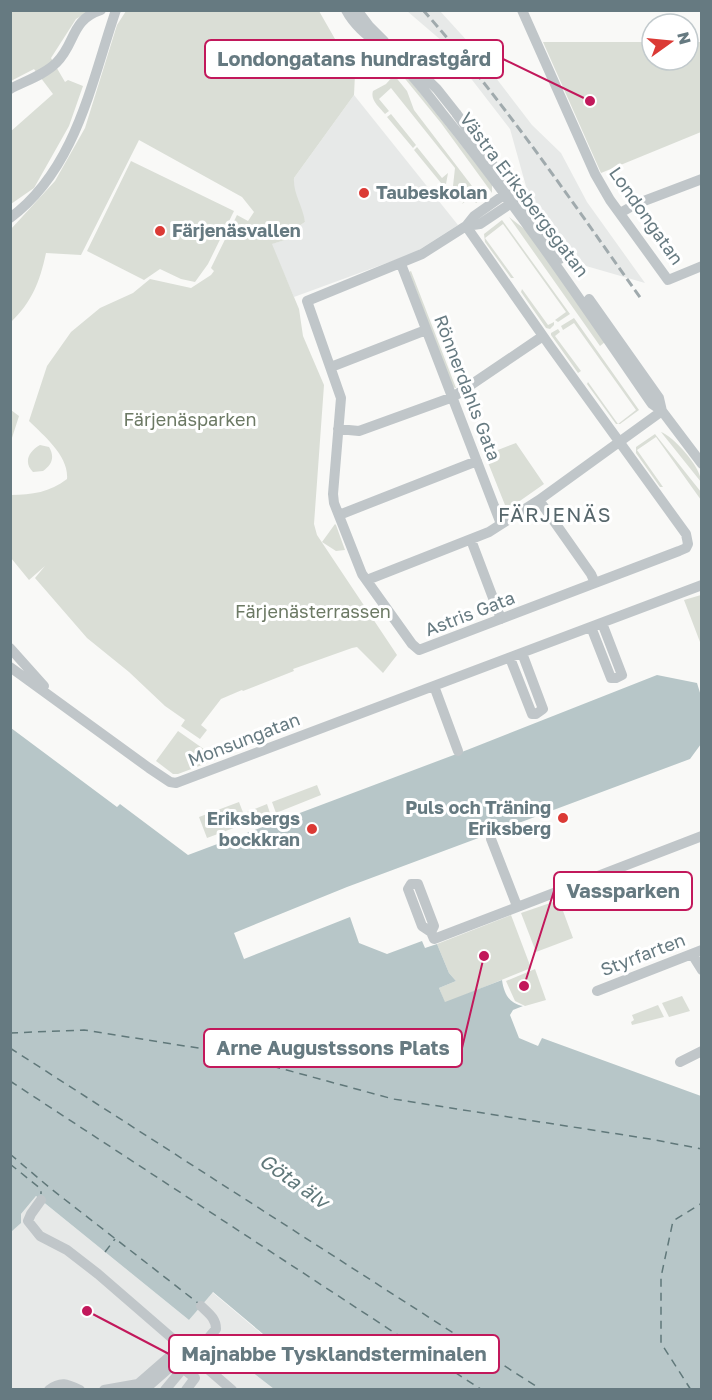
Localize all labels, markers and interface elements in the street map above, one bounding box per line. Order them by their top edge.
north arrow [640,12,700,72]
text: N [673,30,696,47]
callout: Londongatans hundrastgård [205,40,503,78]
text: Londongatans hundrastgård [217,46,491,70]
street label: Västra Eriksbergsgatan [456,108,594,281]
street label: Londongatan [605,162,689,269]
place label: Taubeskolan [376,181,488,203]
marker: Taubeskolan [357,186,371,200]
place label: Färjenäsvallen [172,219,301,241]
marker: Färjenäsvallen [153,224,167,238]
street label: Rönnerdahls Gata [430,312,506,464]
park label: Färjenäsparken [123,408,257,430]
district label: FÄRJENÄS [498,502,612,526]
street label: Astris Gata [422,586,518,640]
park label: Färjenästerrassen [235,600,391,622]
street label: Monsungatan [184,708,303,771]
place label: Puls och Träning Eriksberg [405,796,551,839]
place label: Eriksbergs bockkran [207,807,300,850]
marker: Puls och Träning Eriksberg [556,811,570,825]
marker: Eriksbergs bockkran [305,822,319,836]
callout: Vassparken [554,872,692,910]
text: Vassparken [566,878,680,902]
street label: Styrfarten [597,928,688,980]
callout: Arne Augustssons Plats [204,1029,462,1067]
text: Arne Augustssons Plats [216,1035,450,1059]
water label: Göta älv [255,1148,336,1214]
callout: Majnabbe Tysklandsterminalen [169,1335,499,1373]
text: Majnabbe Tysklandsterminalen [181,1341,487,1365]

